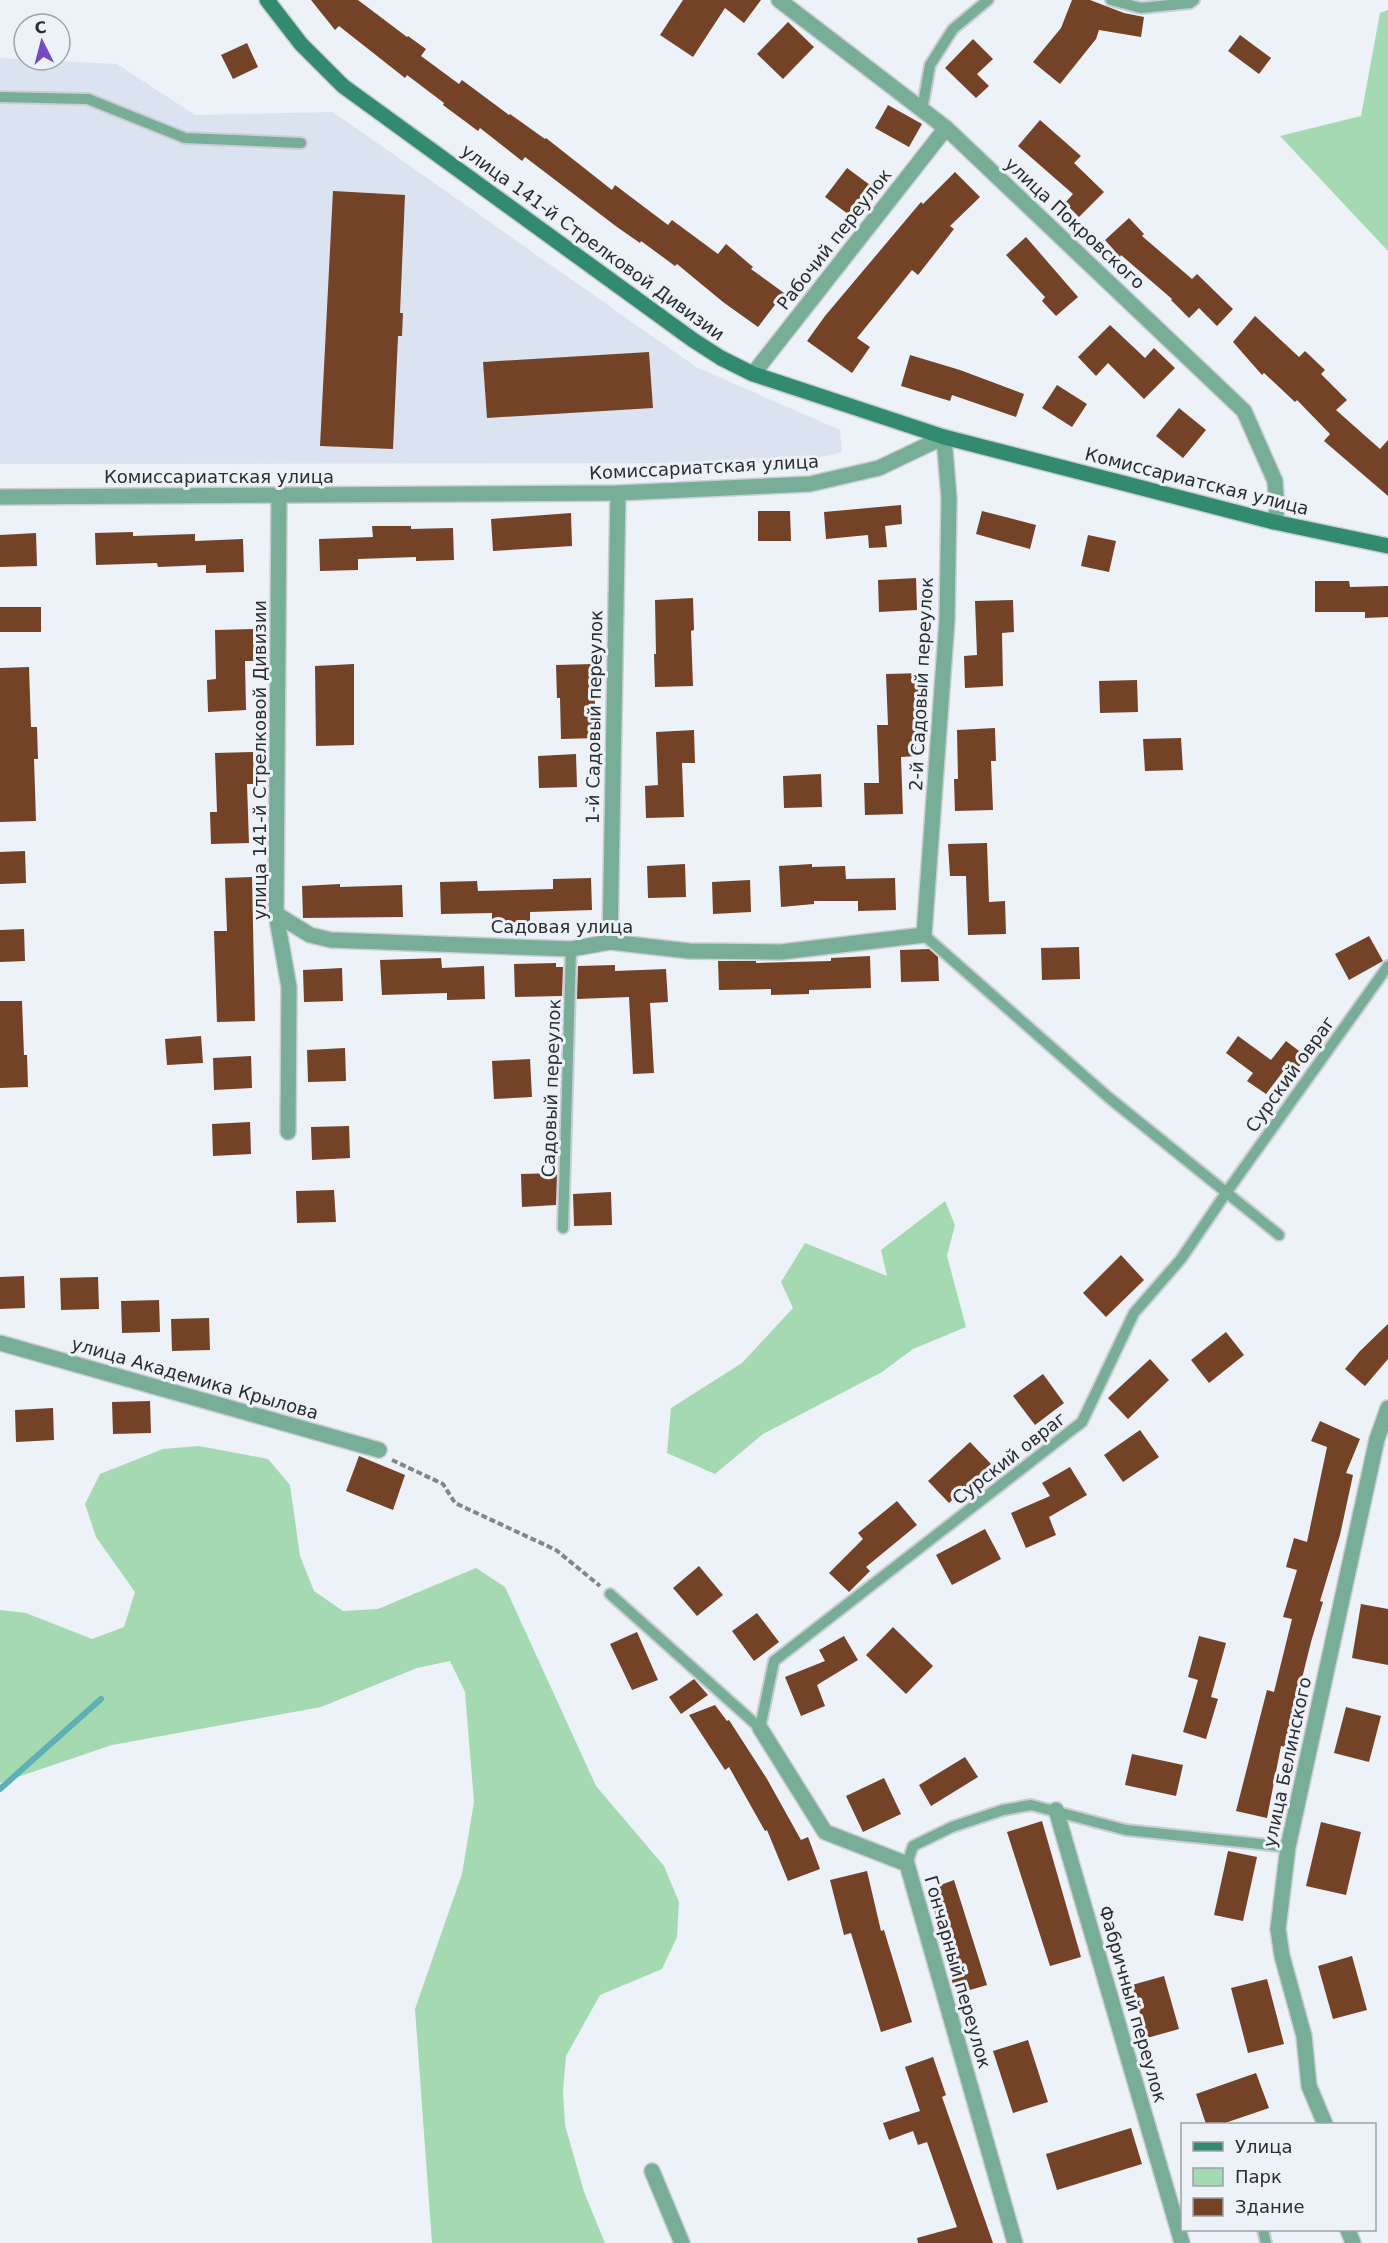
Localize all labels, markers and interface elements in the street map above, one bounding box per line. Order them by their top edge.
north arrow [12,12,72,72]
text: С [34,18,47,38]
street label: улица 141-й Стрелковой Дивизии [457,139,729,345]
street label: улица Покровского [1001,153,1149,293]
street label: Рабочий переулок [772,164,896,314]
street label: Комиссариатская улица [1083,443,1311,519]
street label: Комиссариатская улица [589,450,819,484]
street label: Комиссариатская улица [104,466,334,487]
street label: 2-й Садовый переулок [905,576,937,791]
street label: улица 141-й Стрелковой Дивизии [249,600,270,920]
street label: 1-й Садовый переулок [582,610,606,824]
street label: Садовая улица [491,916,633,937]
street label: Садовый переулок [537,998,565,1178]
street label: Сурский овраг [1241,1012,1339,1136]
street label: улица Академика Крылова [69,1333,321,1423]
street label: Сурский овраг [948,1407,1070,1509]
street label: улица Белинского [1259,1675,1315,1849]
street label: Гончарный переулок [920,1873,996,2071]
street label: Фабричный переулок [1095,1903,1171,2105]
legend [1181,2123,1376,2231]
text: Улица [1235,2136,1292,2157]
text: Парк [1235,2166,1282,2187]
text: Здание [1235,2196,1305,2217]

